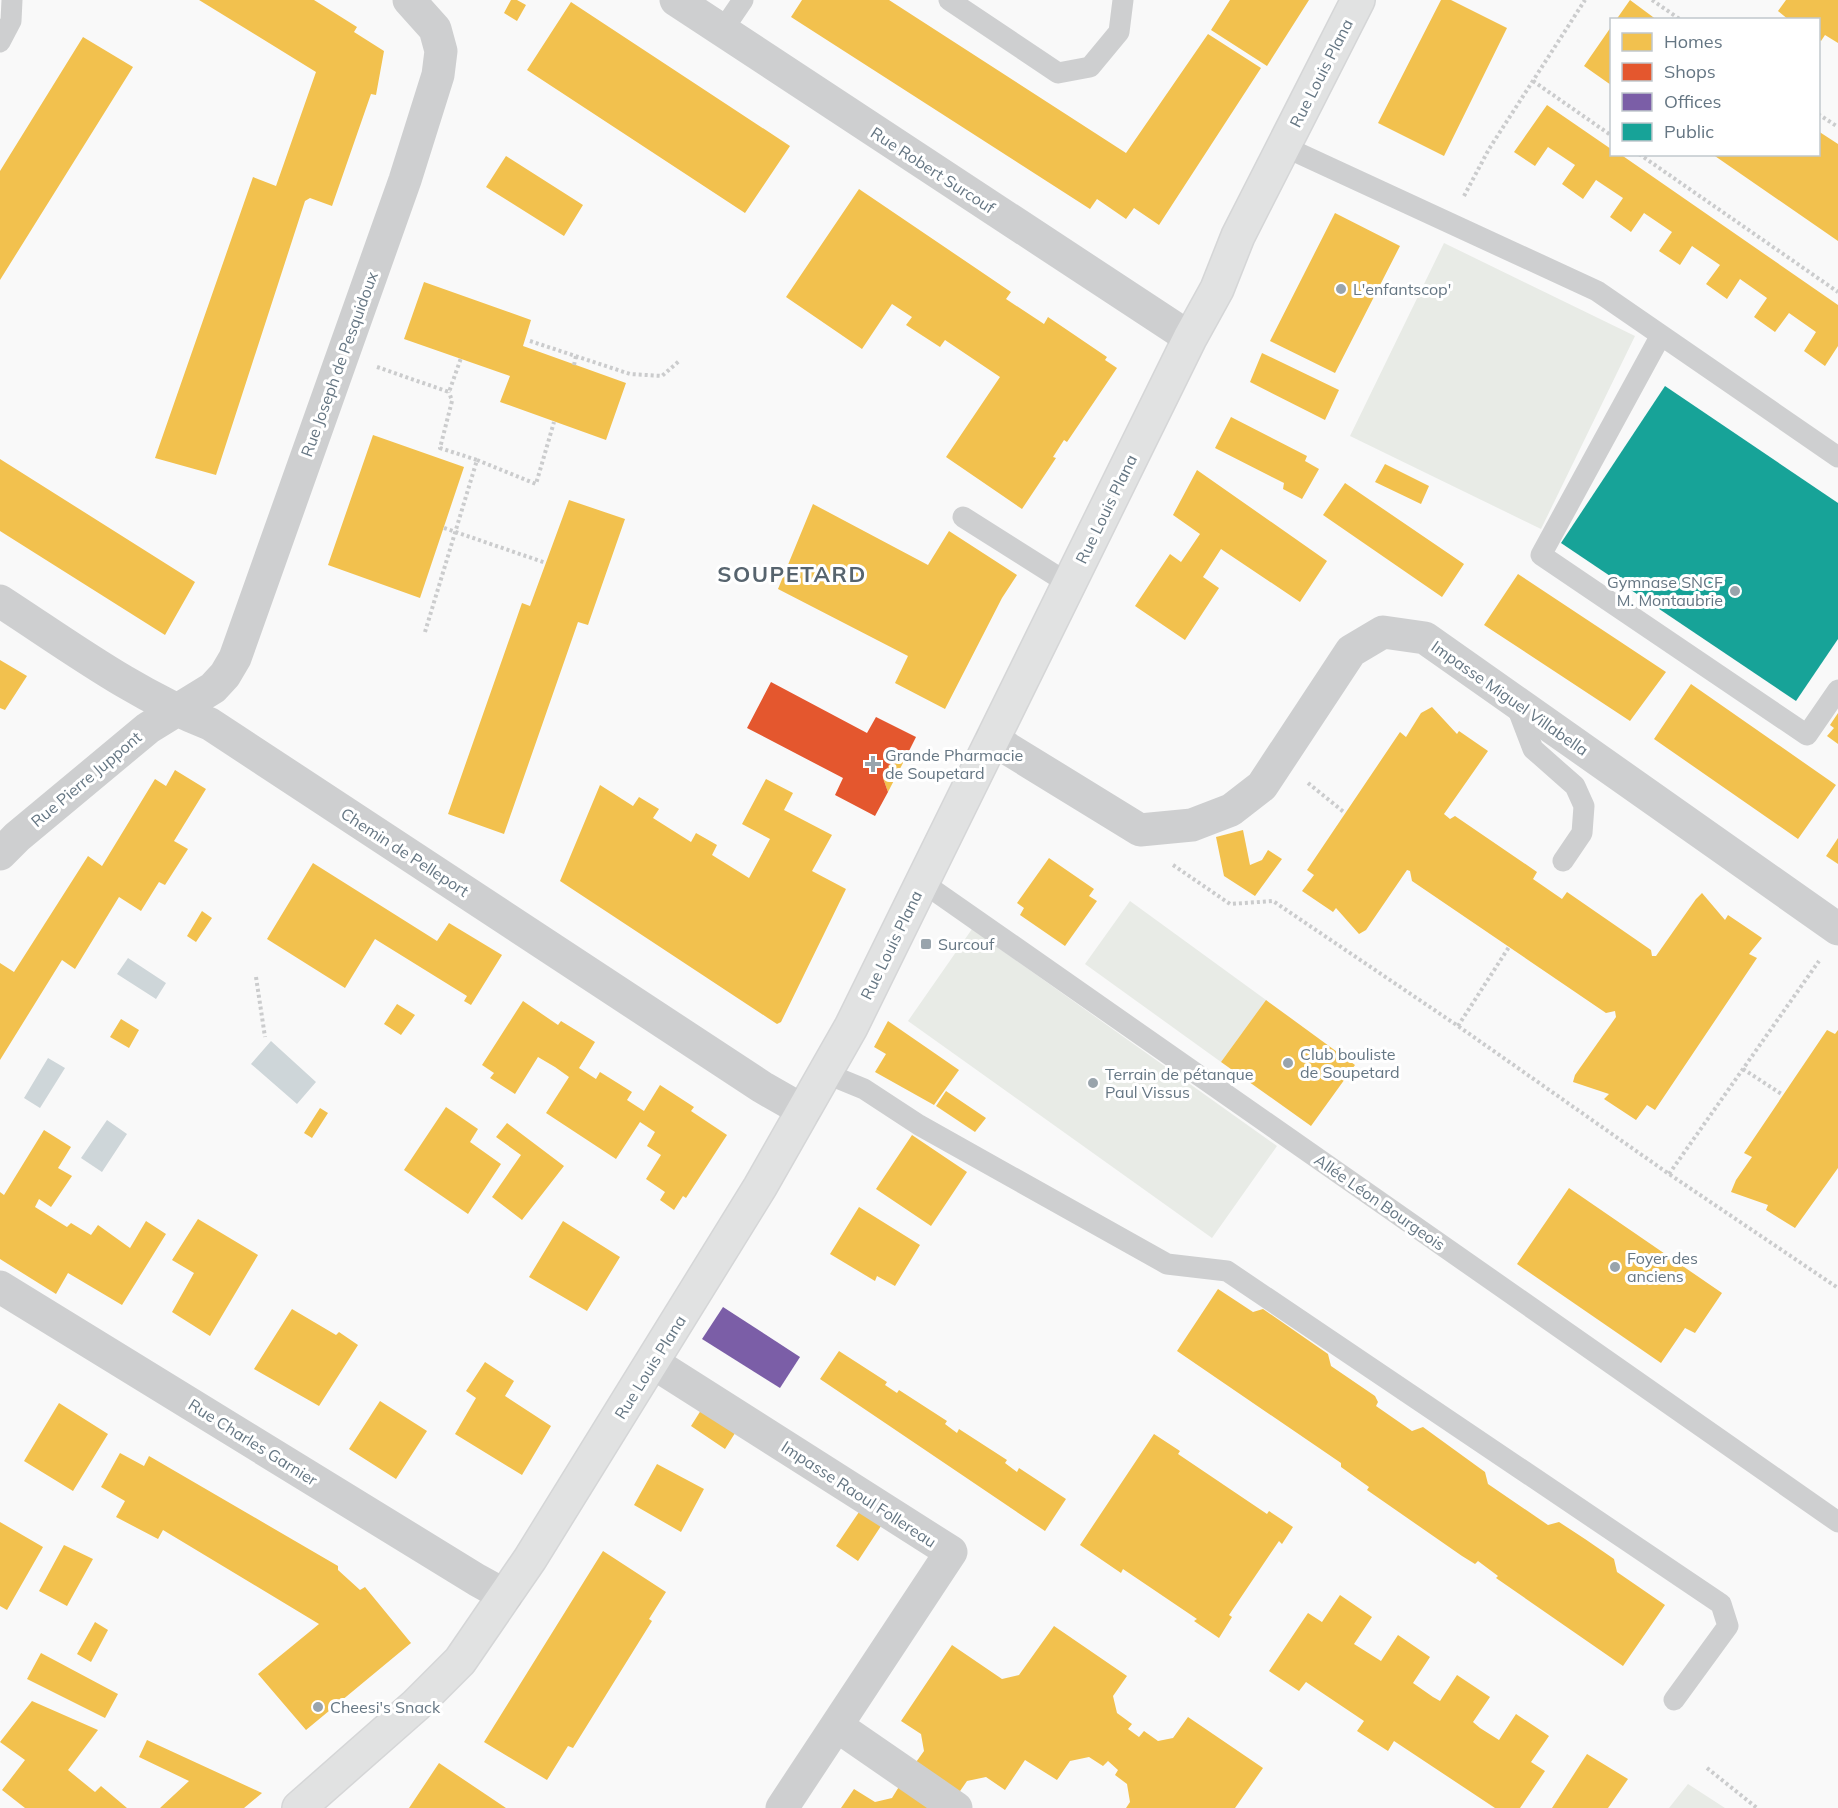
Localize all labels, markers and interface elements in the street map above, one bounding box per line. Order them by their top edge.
street label: Rue Louis Plana [1285,15,1357,131]
legend [1610,18,1820,156]
text: Homes [1664,30,1723,53]
text: Shops [1664,60,1716,83]
text: Offices [1664,90,1722,113]
text: Public [1664,120,1714,143]
street label: Rue Robert Surcouf [867,122,999,218]
street label: Rue Joseph de Pesquidoux [296,268,382,459]
place label: L'enfantscop' [1353,279,1451,299]
marker: L'enfantscop' [1334,282,1348,296]
street label: Rue Louis Plana [1071,451,1141,567]
district label: SOUPETARD [717,560,867,588]
place label: Gymnase SNCF M. Montaubrie [1607,572,1723,610]
marker: Gymnase SNCF M. Montaubrie [1728,584,1742,598]
street label: Impasse Miguel Villabella [1428,636,1592,760]
street label: Rue Pierre Juppont [27,727,146,831]
place label: Grande Pharmacie de Soupetard [885,745,1023,783]
marker: Grande Pharmacie de Soupetard [866,757,880,771]
street label: Chemin de Pelleport [337,803,473,901]
street label: Rue Louis Plana [856,887,926,1003]
place label: Surcouf [938,934,995,954]
marker: Surcouf [919,937,933,951]
place label: Club bouliste de Soupetard [1300,1044,1400,1082]
marker: Club bouliste de Soupetard [1281,1056,1295,1070]
place label: Terrain de pétanque Paul Vissus [1105,1064,1254,1102]
marker: Terrain de pétanque Paul Vissus [1086,1076,1100,1090]
street label: Allée Léon Bourgeois [1311,1149,1449,1255]
place label: Foyer des anciens [1627,1248,1698,1286]
marker: Foyer des anciens [1608,1260,1622,1274]
street label: Rue Louis Plana [610,1311,690,1423]
street label: Rue Charles Garnier [185,1394,321,1490]
street label: Impasse Raoul Follereau [778,1436,940,1552]
place label: Cheesi's Snack [330,1697,441,1717]
marker: Cheesi's Snack [311,1700,325,1714]

